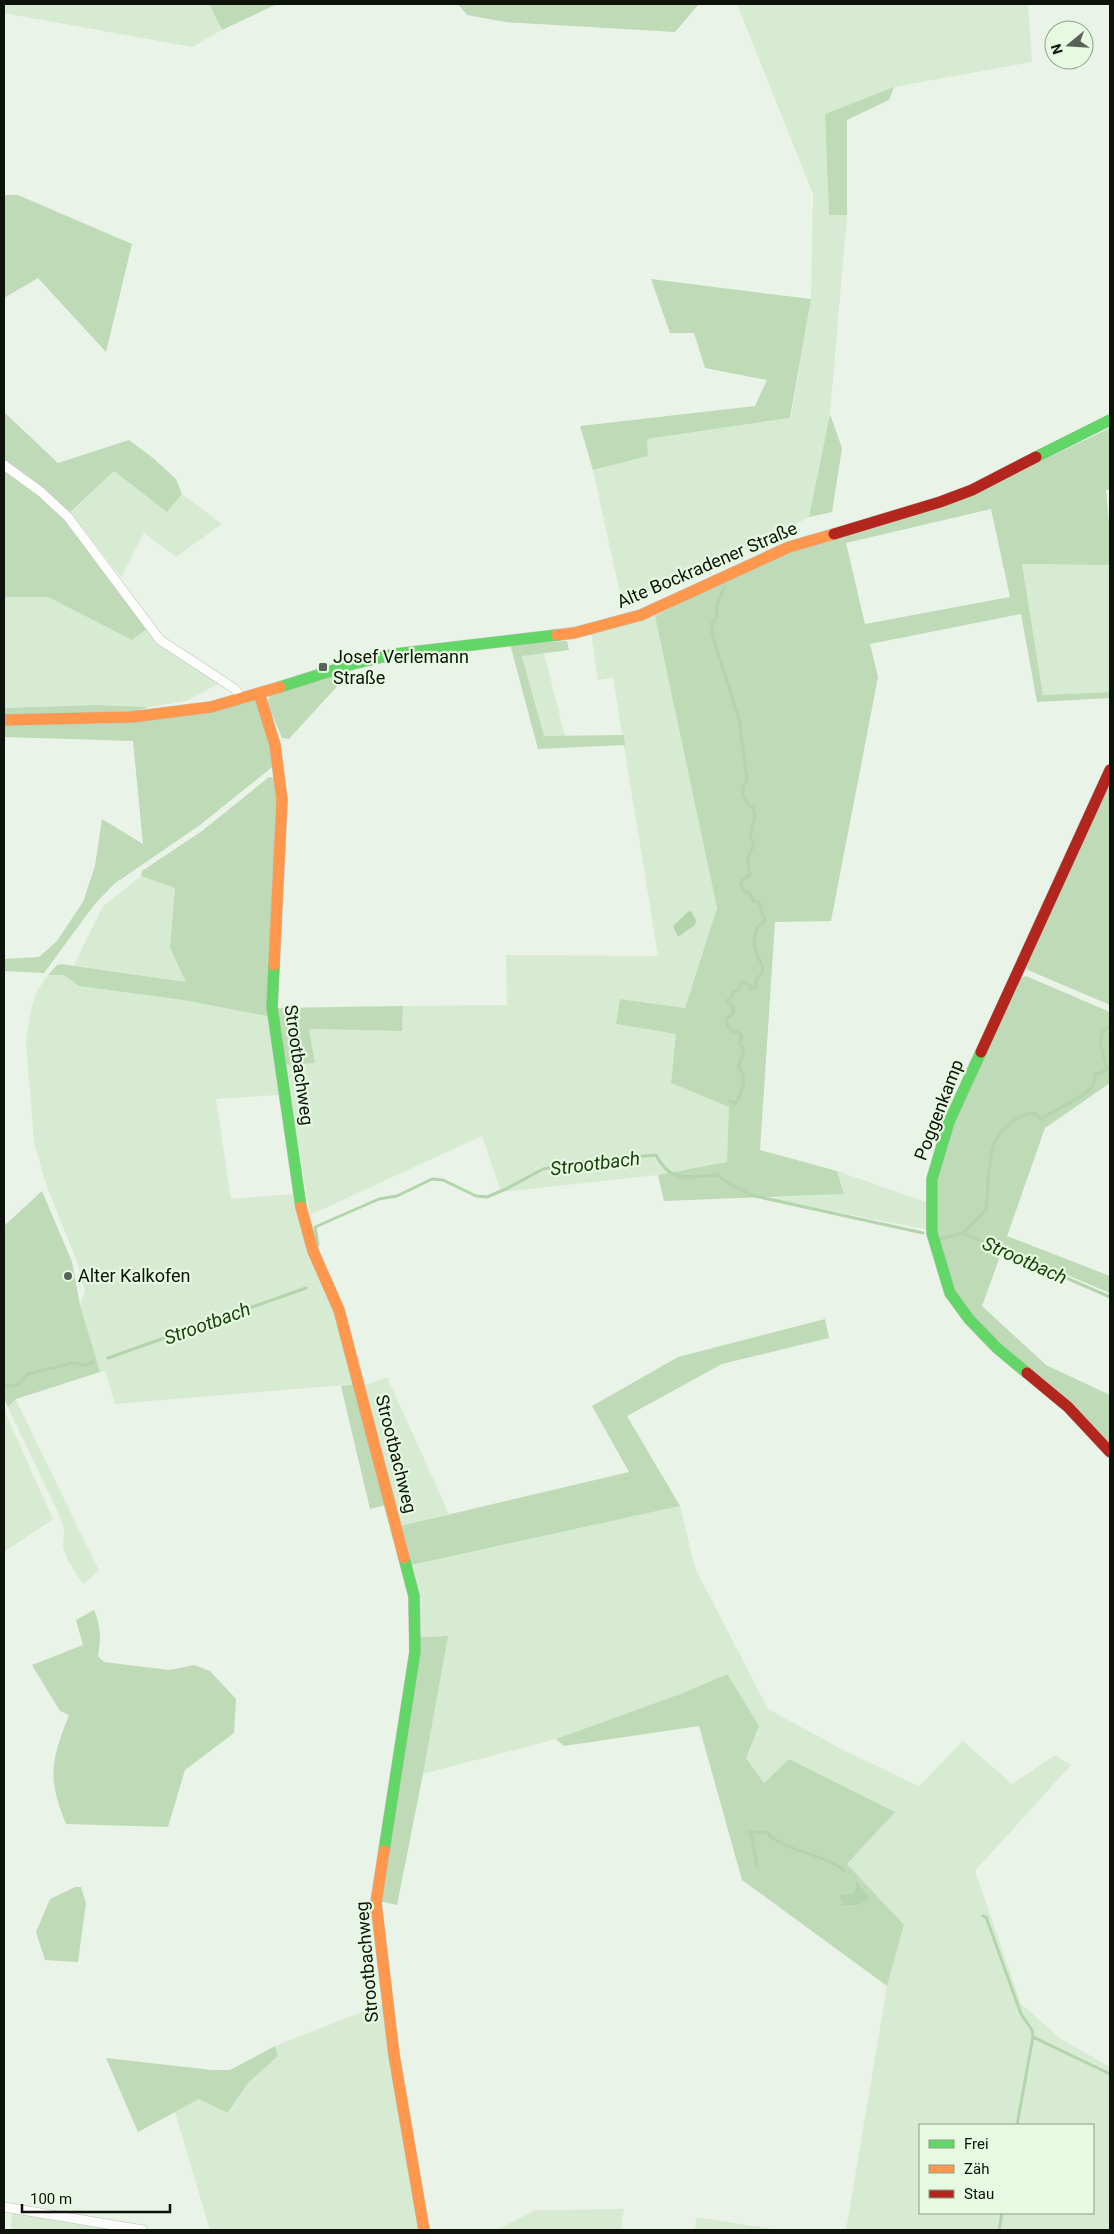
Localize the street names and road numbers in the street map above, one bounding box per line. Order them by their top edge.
street label: Alte Bockradener Straße [614,517,800,612]
street label: Strootbachweg [281,1003,318,1126]
street label: Poggenkamp [910,1057,967,1163]
street label: Strootbachweg [372,1392,421,1515]
street label: Strootbachweg [351,1901,382,2023]

